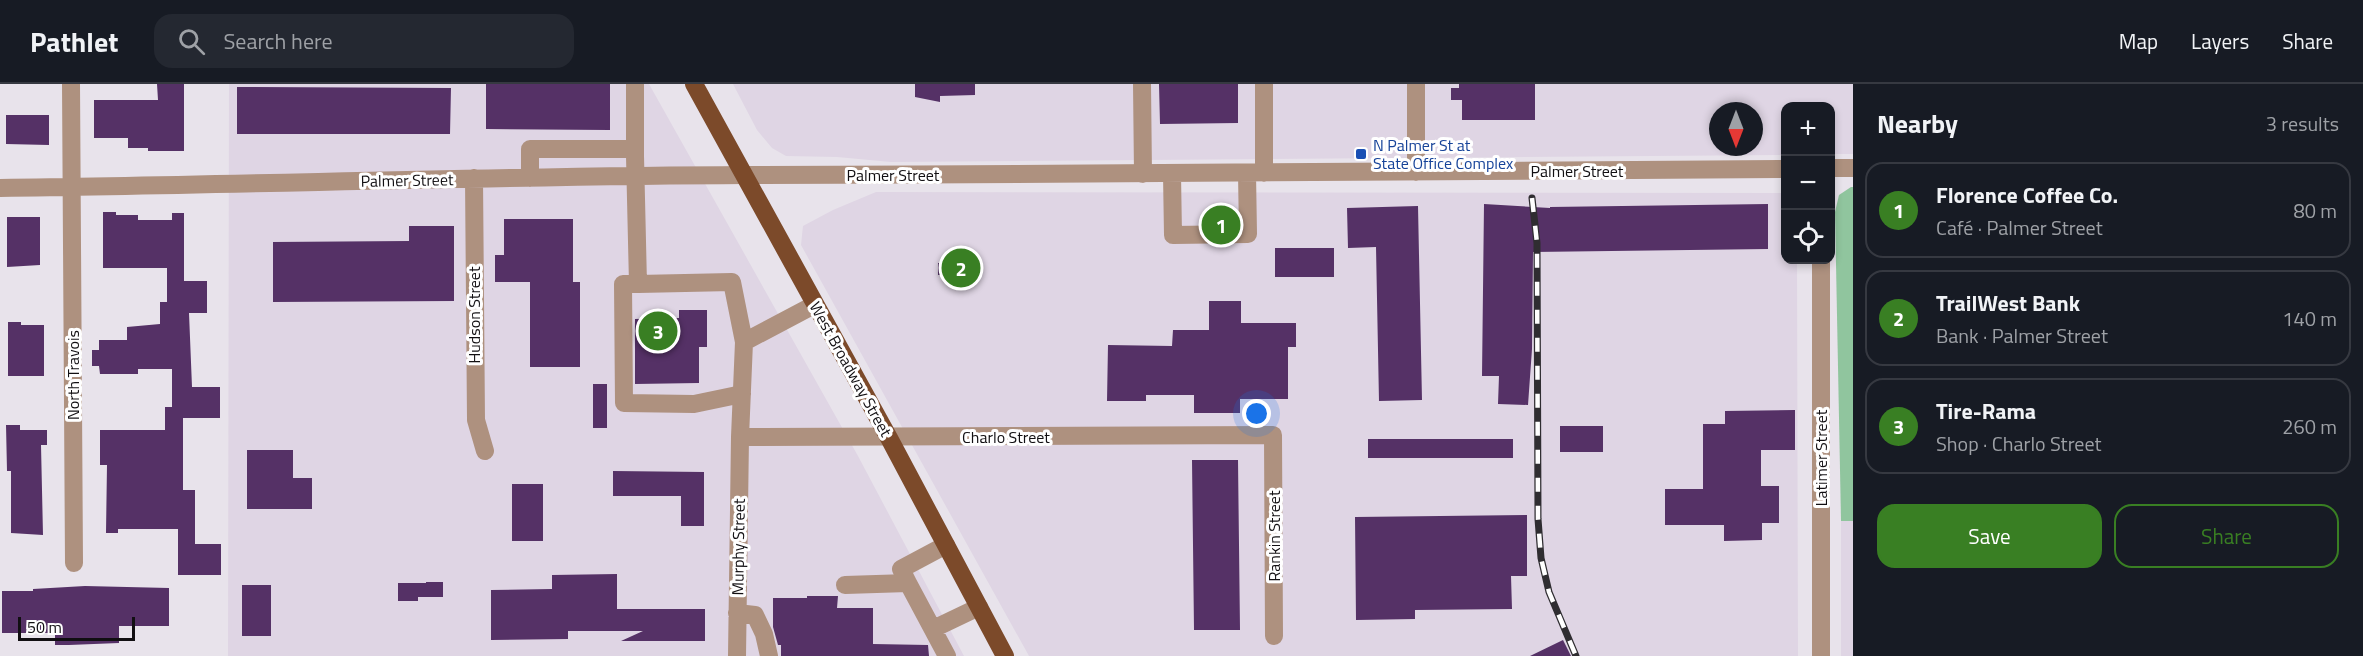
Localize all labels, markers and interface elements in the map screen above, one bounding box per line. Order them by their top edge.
search box [154,14,574,68]
text: Pathlet [30,20,118,63]
text: Search here [223,24,333,58]
icon: search [175,25,208,58]
text: Map [2119,25,2158,57]
text: Layers [2191,25,2249,57]
text: Share [2282,25,2333,57]
north arrow [1709,102,1763,156]
map controls [1781,102,1835,264]
button: + [1781,102,1835,156]
text: Nearby [1877,104,1958,143]
text: 3 results [2266,108,2339,139]
place label: N Palmer St at State Office Complex [1373,133,1513,175]
marker: N Palmer St at State Office Complex [1354,147,1368,161]
button: − [1781,156,1835,210]
street label: Palmer Street [1531,159,1624,183]
street label: Palmer Street [847,163,940,187]
street label: Palmer Street [360,167,454,193]
text: Florence Coffee Co. [1936,178,2118,212]
text: 1 [1893,195,1904,226]
text: 80 m [2293,195,2337,226]
pin: 1 [1202,202,1240,248]
button: locate [1781,210,1835,264]
text: Café · Palmer Street [1936,212,2103,243]
pin: 2 [942,246,980,291]
street label: Hudson Street [462,266,486,364]
text: TrailWest Bank [1936,286,2080,320]
street label: West Broadway Street [804,297,898,441]
text: 2 [1893,303,1904,334]
text: 140 m [2282,303,2337,334]
pin: 3 [638,308,678,354]
text: Bank · Palmer Street [1936,320,2108,351]
street label: North Travois [61,330,85,420]
text: Tire-Rama [1936,394,2036,428]
your location [1242,399,1271,428]
street label: Latimer Street [1809,409,1833,506]
text: 3 [1893,411,1904,442]
text: 260 m [2282,411,2337,442]
street label: Charlo Street [962,425,1050,449]
text: Shop · Charlo Street [1936,428,2102,459]
street label: Rankin Street [1262,490,1286,582]
street label: Murphy Street [725,498,751,596]
button: Save [1877,504,2102,568]
button: Share [2114,504,2339,568]
scale bar [18,614,135,642]
text: 50 m [27,615,62,639]

